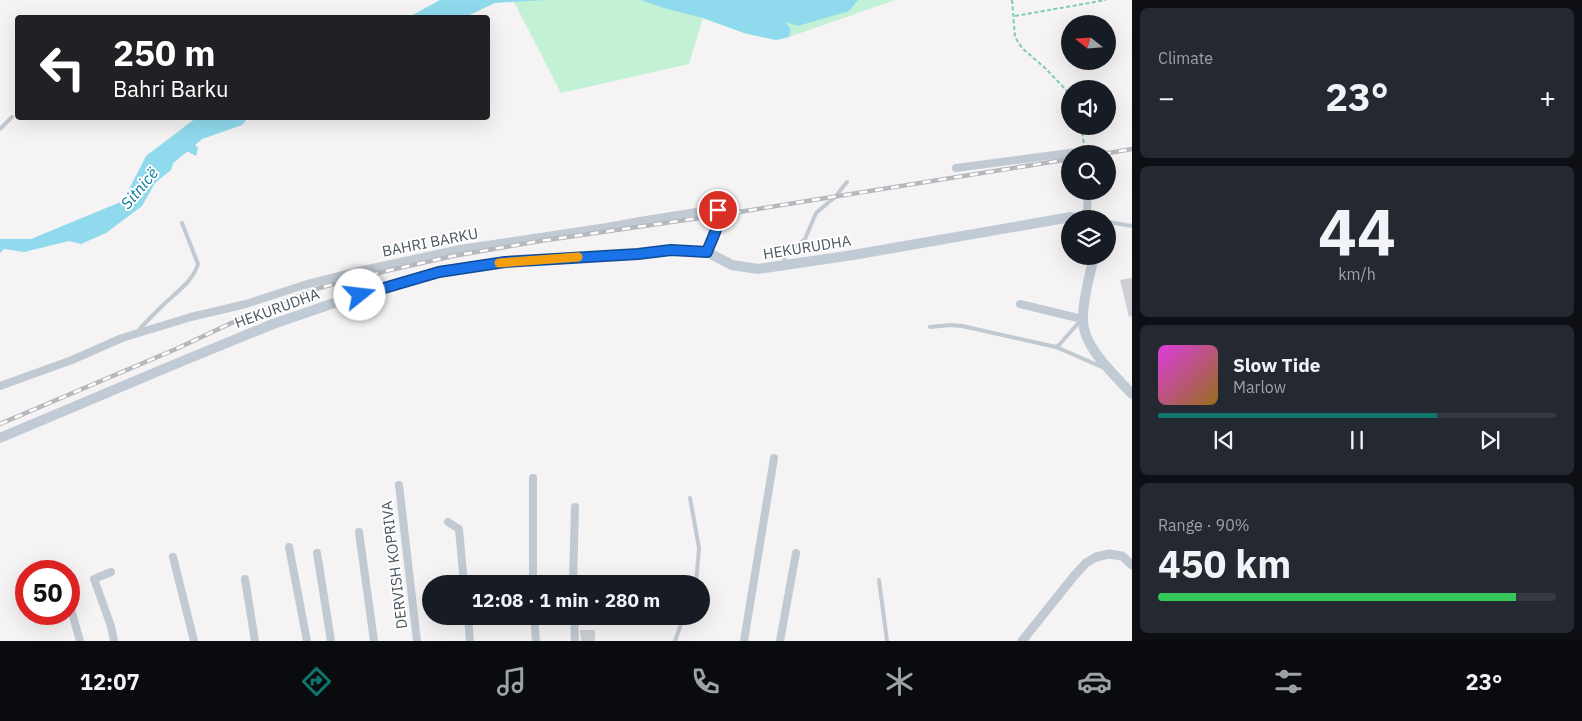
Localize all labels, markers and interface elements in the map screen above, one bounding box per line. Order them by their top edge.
north arrow [1061,15,1116,70]
map controls [1061,15,1116,265]
text: 250 m [113,30,216,76]
icon: left [30,35,95,100]
text: Climate [1158,48,1213,68]
text: 23° [1325,72,1389,121]
text: Bahri Barku [113,74,228,103]
text: − [1158,79,1175,116]
text: + [1539,79,1556,116]
button: sound [1061,80,1116,135]
button: search [1061,145,1116,200]
water label: Sitnicë [116,163,162,213]
pin [697,189,739,231]
text: 44 [1318,189,1396,274]
icon: arrive [704,196,732,224]
button: layers [1061,210,1116,265]
street label: BAHRI BARKU [380,223,480,261]
street label: HEKURUDHA [762,231,853,263]
text: km/h [1338,264,1376,284]
position arrow [333,268,385,320]
street label: HEKURUDHA [232,284,322,332]
text: Slow Tide [1233,353,1320,377]
text: Marlow [1233,377,1286,397]
icon: previous [1210,426,1238,454]
icon: pause [1343,426,1371,454]
icon: next [1476,426,1504,454]
street label: DERVISH KOPRIVA [377,500,411,630]
text: Range · 90% [1158,515,1250,535]
text: 450 km [1158,539,1291,588]
speed limit sign: 50 [15,560,80,625]
text: 12:08 · 1 min · 280 m [472,588,660,612]
icon: directions [299,664,334,699]
icon: music [494,664,529,699]
icon: phone [688,664,723,699]
icon: climate [882,664,917,699]
icon: car [1077,664,1112,699]
icon: filters [1271,664,1306,699]
text: 12:07 [80,667,140,696]
text: 23° [1465,667,1502,696]

